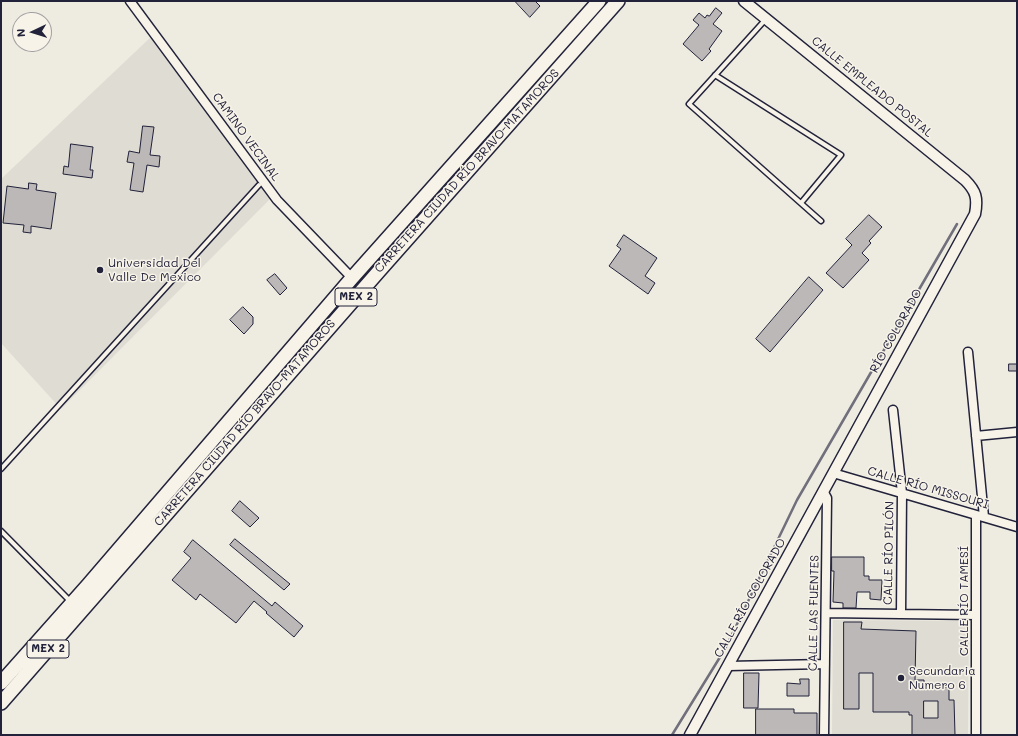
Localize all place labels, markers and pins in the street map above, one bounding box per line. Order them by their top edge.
place label: Universidad Del Valle De Mexico [108,256,201,284]
marker: Universidad Del Valle De Mexico [95,265,105,275]
place label: Secundaria Numero 6 [909,664,976,692]
marker: Secundaria Numero 6 [896,673,906,683]

